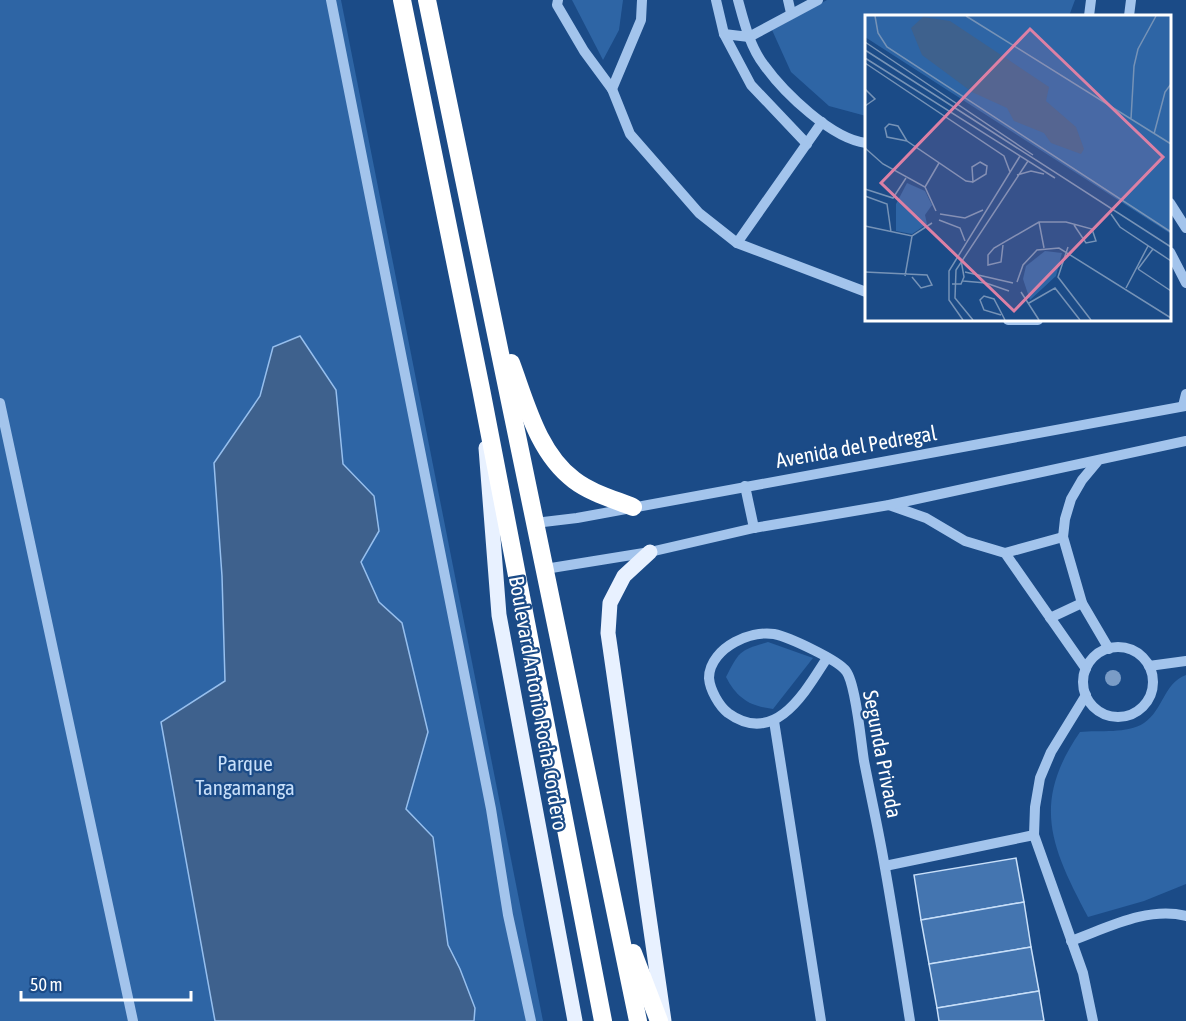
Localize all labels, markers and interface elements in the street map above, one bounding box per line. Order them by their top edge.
inset map [865,15,1171,321]
street label: Avenida del Pedregal [774,420,939,472]
street label: Boulevard Antonio Rocha Cordero [505,574,573,832]
street label: Segunda Privada [859,688,907,820]
park label: Parque Tangamanga [195,751,295,799]
scale bar [21,964,190,1002]
text: 50 m [30,974,62,995]

